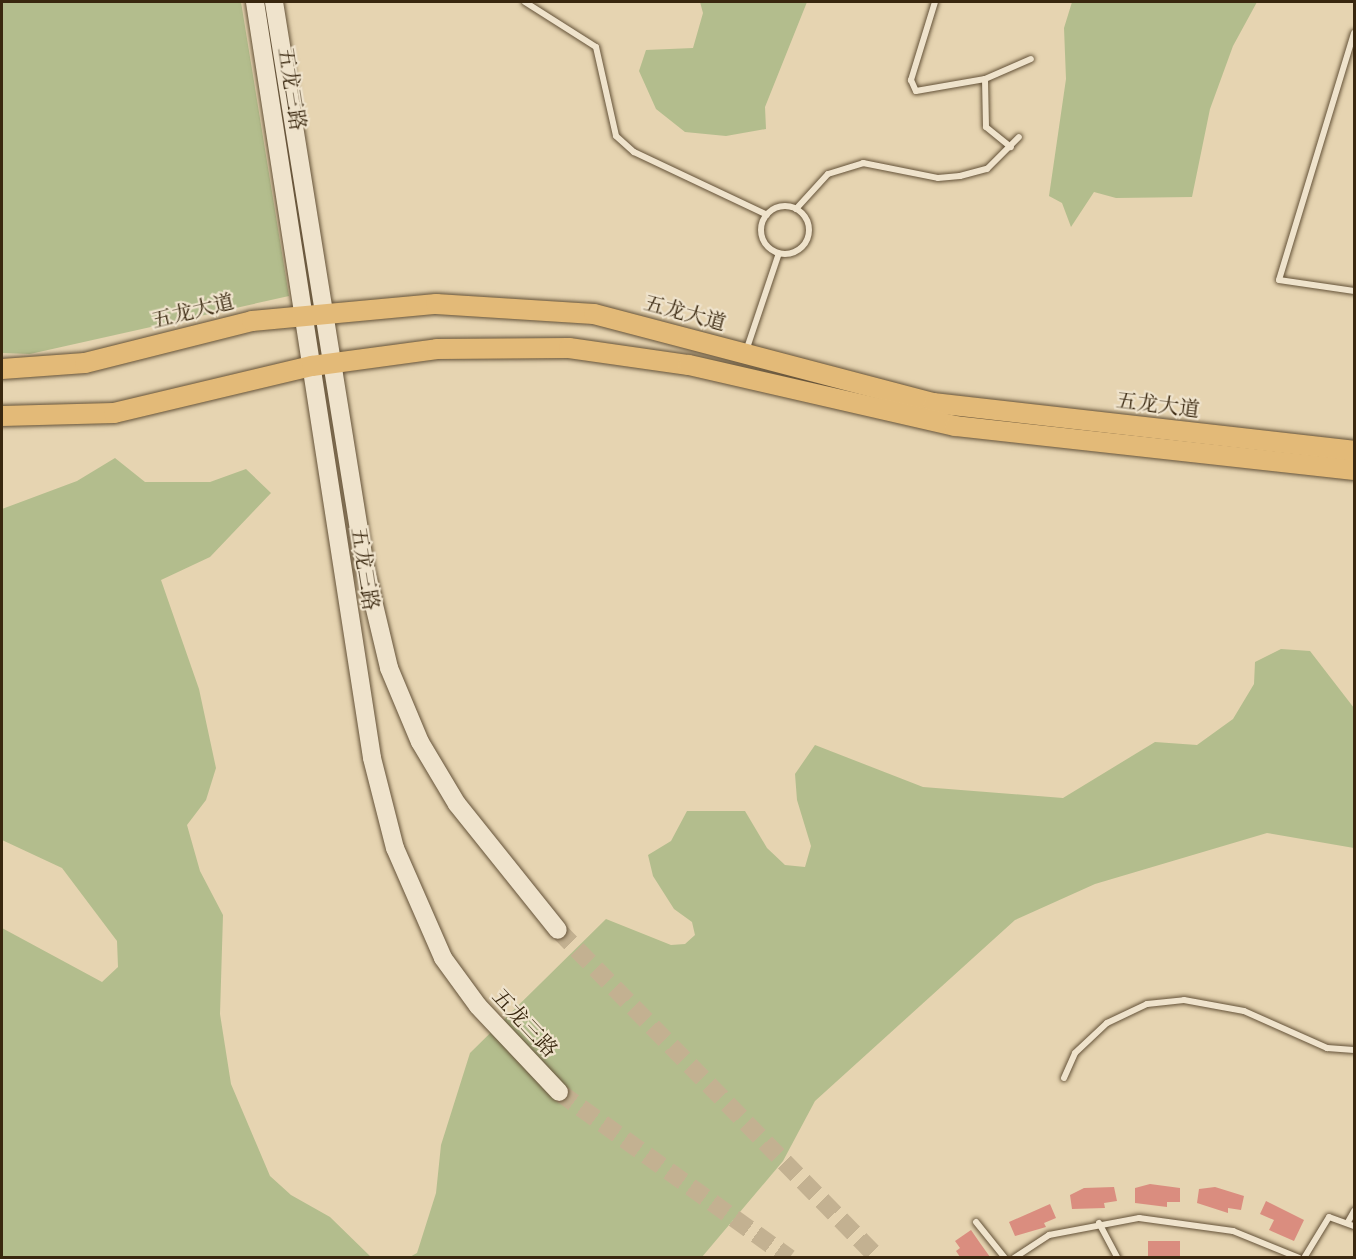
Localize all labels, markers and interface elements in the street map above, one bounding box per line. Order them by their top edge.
street label: 五龙三路 [273,46,311,132]
street label: 五龙大道 [149,289,237,333]
street label: 五龙大道 [641,290,729,336]
street label: 五龙大道 [1115,387,1201,423]
street label: 五龙三路 [346,526,384,612]
street label: 五龙三路 [487,984,563,1062]

